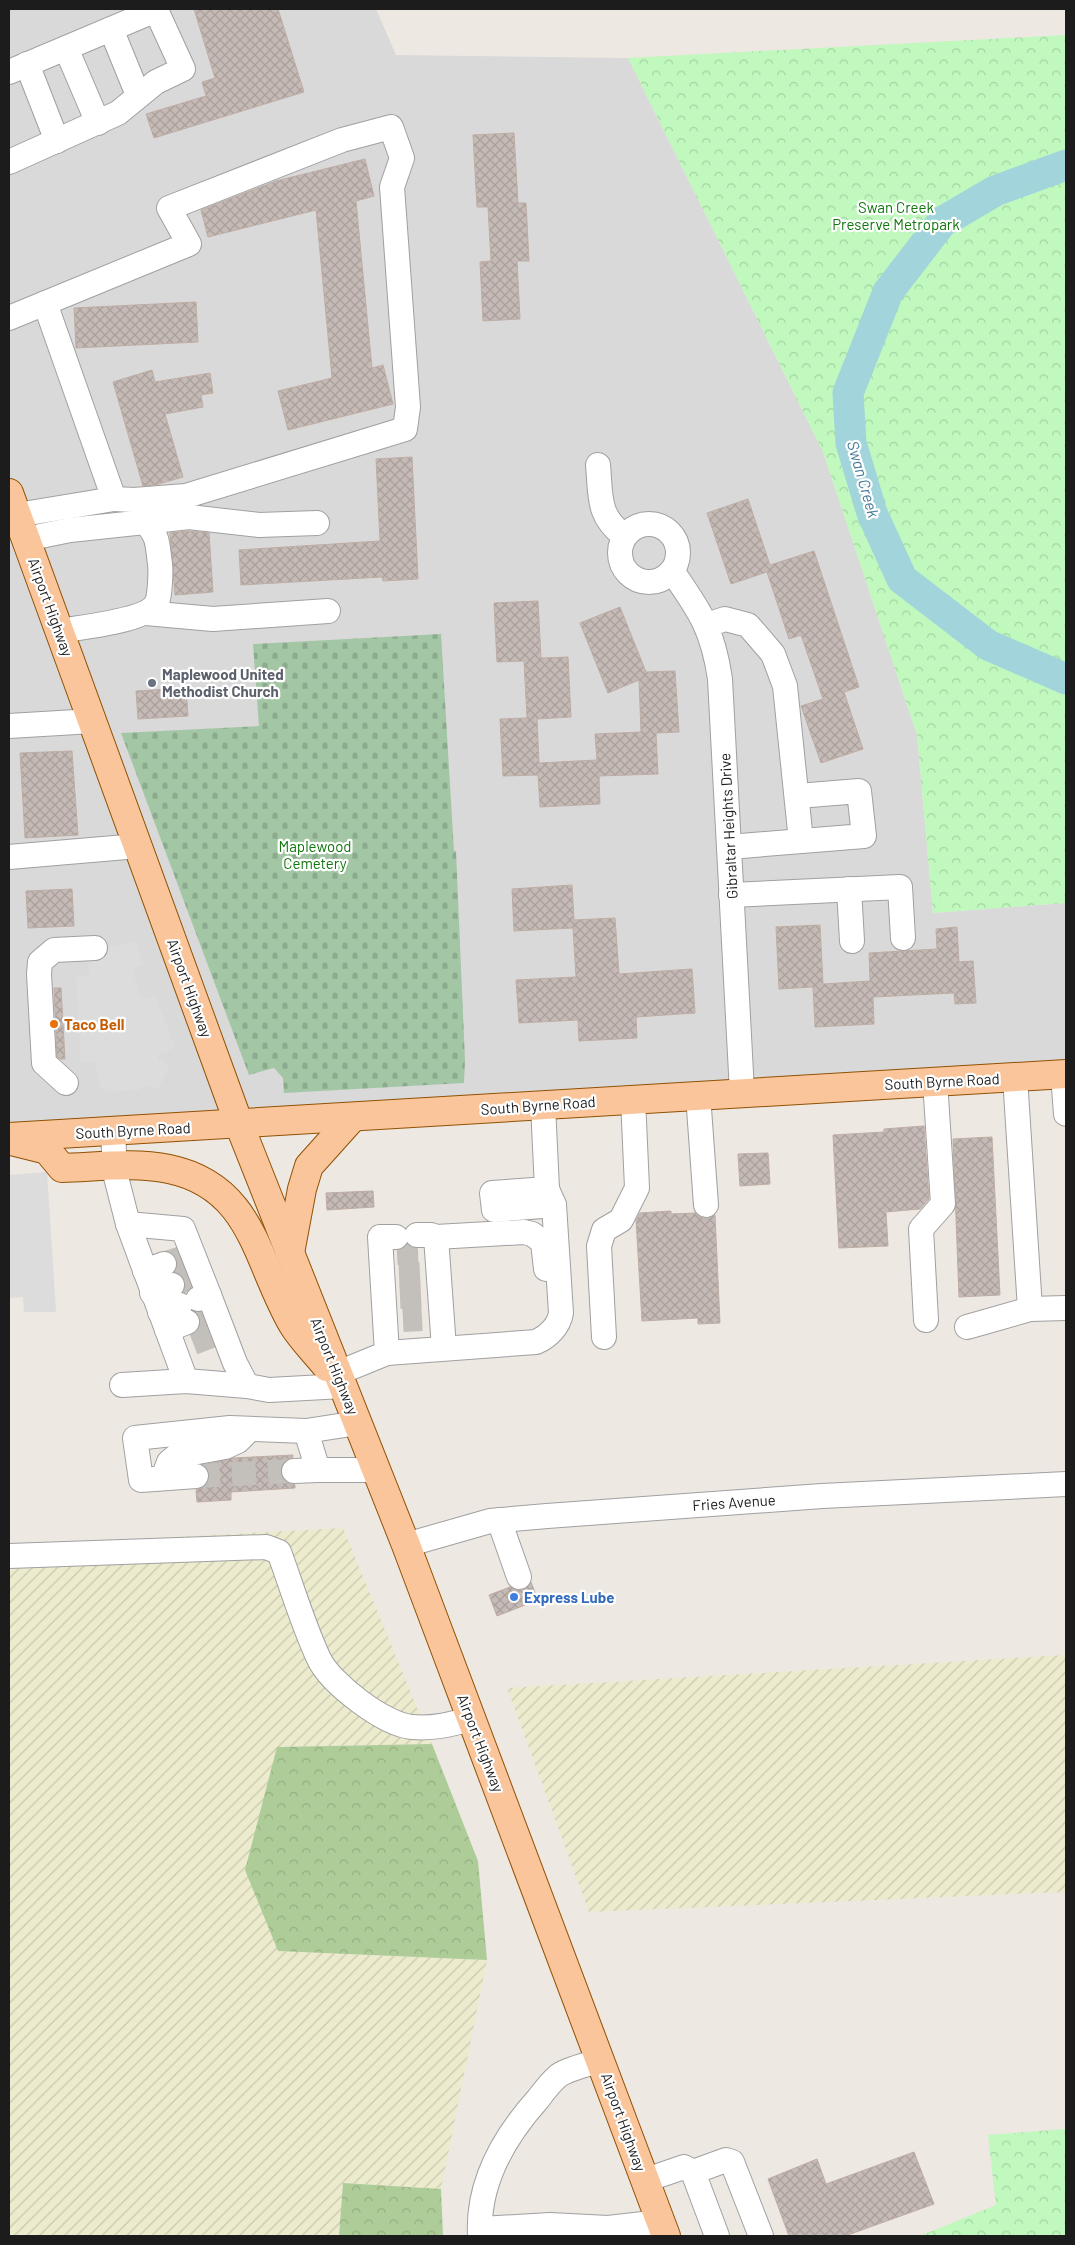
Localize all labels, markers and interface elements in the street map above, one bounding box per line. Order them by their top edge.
park label: Swan Creek Preserve Metropark [832,198,960,233]
water label: Swan Creek [844,438,884,520]
street label: Airport Highway [25,555,77,659]
place label: Maplewood United Methodist Church [162,665,284,700]
marker: Maplewood United Methodist Church [146,677,158,689]
street label: Gibraltar Heights Drive [715,753,741,899]
park label: Maplewood Cemetery [278,837,352,872]
street label: Airport Highway [164,936,216,1040]
place label: Taco Bell [64,1015,124,1033]
marker: Taco Bell [48,1018,60,1030]
street label: South Byrne Road [884,1069,1000,1093]
street label: South Byrne Road [480,1092,596,1118]
street label: South Byrne Road [75,1118,191,1142]
street label: Airport Highway [307,1315,363,1417]
street label: Fries Avenue [692,1490,776,1514]
place label: Express Lube [524,1588,614,1606]
marker: Express Lube [508,1591,520,1603]
street label: Airport Highway [454,1691,508,1795]
street label: Airport Highway [598,2070,650,2174]

